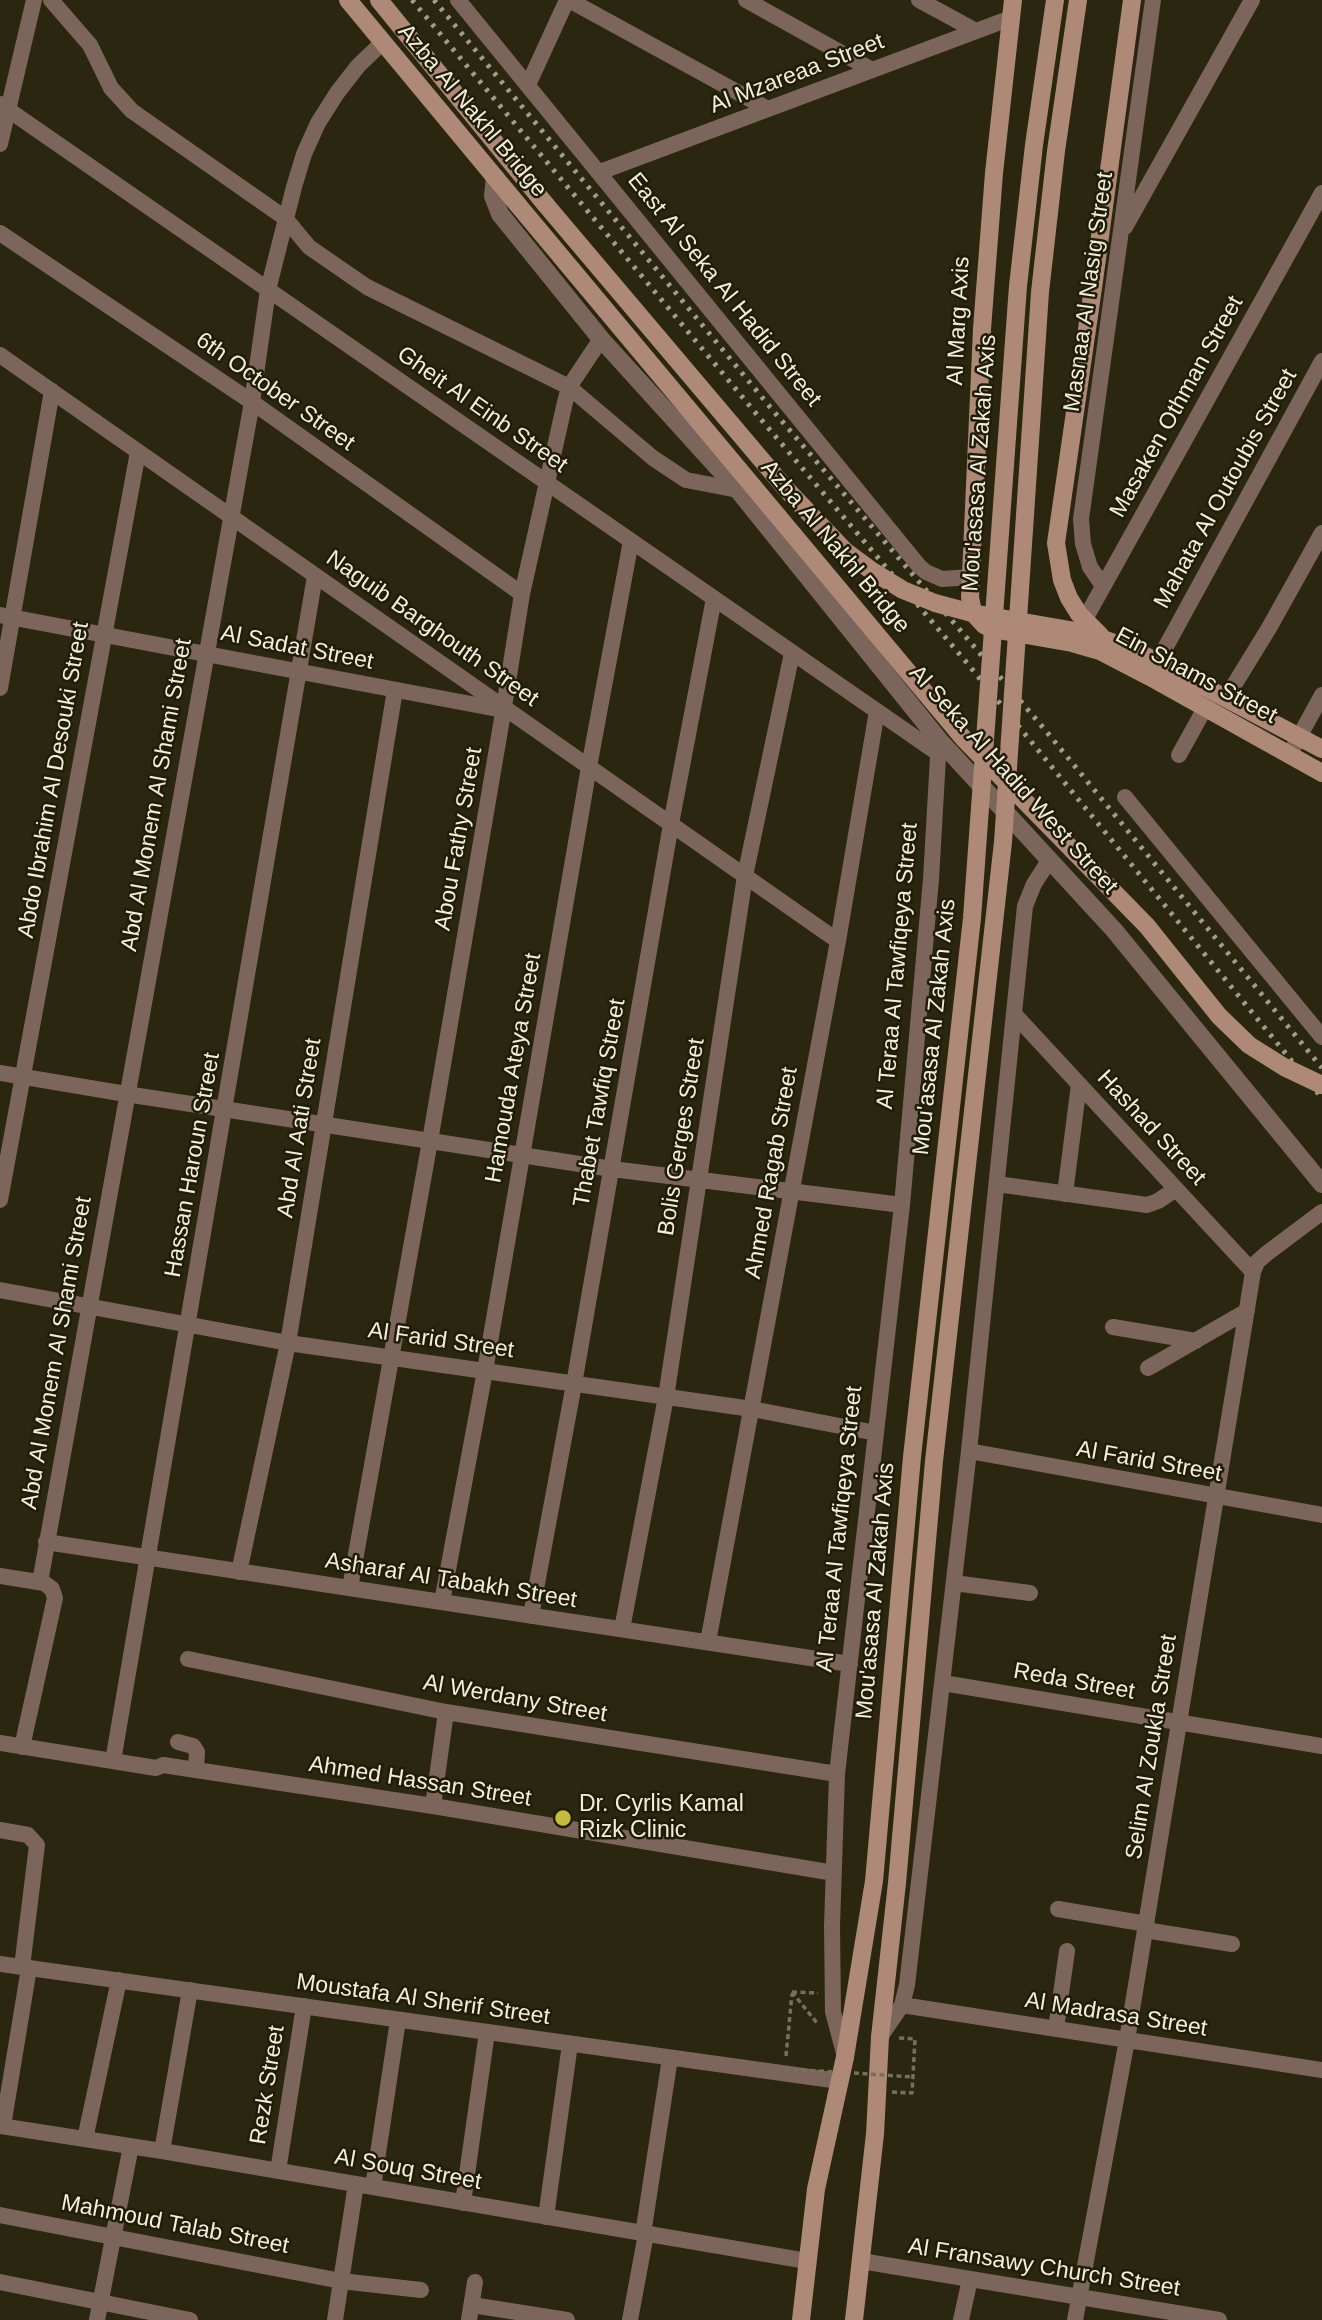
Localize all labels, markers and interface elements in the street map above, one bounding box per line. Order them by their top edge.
street label: Azba Al Nakhl Bridge [392,19,552,203]
street label: Al Mzareaa Street [706,28,888,120]
street label: East Al Seka Al Hadid Street [621,168,827,412]
street label: Masnaa Al Nasig Street [1059,170,1119,414]
street label: Al Marg Axis [942,256,976,386]
street label: Masaken Othman Street [1105,291,1249,523]
street label: 6th October Street [190,327,360,457]
street label: Mou'asasa Al Zakah Axis [957,334,1003,592]
street label: Gheit Al Einb Street [391,341,573,479]
street label: Mahata Al Outoubis Street [1149,364,1303,614]
street label: Azba Al Nakhl Bridge [755,455,915,639]
street label: Naguib Barghouth Street [320,545,544,713]
street label: Abdo Ibrahim Al Desouki Street [13,620,95,940]
street label: Al Sadat Street [218,620,376,676]
street label: Ein Shams Street [1111,622,1281,730]
street label: Abd Al Monem Al Shami Street [116,636,198,954]
street label: Al Seka Al Hadid West Street [903,660,1123,900]
street label: Abou Fathy Street [429,745,489,933]
street label: Al Teraa Al Tawfiqeya Street [872,822,924,1110]
street label: Mou'asasa Al Zakah Axis [908,898,962,1156]
street label: Hamouda Ateya Street [480,951,548,1185]
street label: Thabet Tawfiq Street [568,997,632,1209]
street label: Abd Al Aati Street [272,1036,328,1220]
street label: Bolis Gerges Street [653,1036,711,1238]
street label: Hassan Haroun Street [160,1051,226,1279]
street label: Ahmed Ragab Street [740,1065,804,1281]
street label: Hashad Street [1091,1065,1211,1191]
street label: Abd Al Monem Al Shami Street [16,1194,98,1512]
street label: Al Farid Street [366,1317,516,1365]
street label: Al Teraa Al Tawfiqeya Street [811,1385,869,1673]
street label: Al Farid Street [1074,1436,1224,1488]
street label: Mou'asasa Al Zakah Axis [851,1462,901,1720]
street label: Asharaf Al Tabakh Street [323,1547,579,1615]
street label: Selim Al Zoukla Street [1121,1632,1183,1862]
street label: Reda Street [1011,1658,1137,1706]
street label: Al Werdany Street [421,1669,609,1729]
street label: Ahmed Hassan Street [307,1751,533,1813]
place label: Dr. Cyrlis Kamal Rizk Clinic [579,1791,744,1845]
marker: Dr. Cyrlis Kamal Rizk Clinic [553,1808,573,1828]
street label: Moustafa Al Sherif Street [294,1969,552,2031]
street label: Al Madrasa Street [1023,1987,1209,2043]
street label: Rezk Street [245,2024,291,2146]
street label: Al Souq Street [333,2144,483,2196]
street label: Mahmoud Talab Street [59,2189,291,2261]
street label: Al Fransawy Church Street [906,2233,1182,2303]

